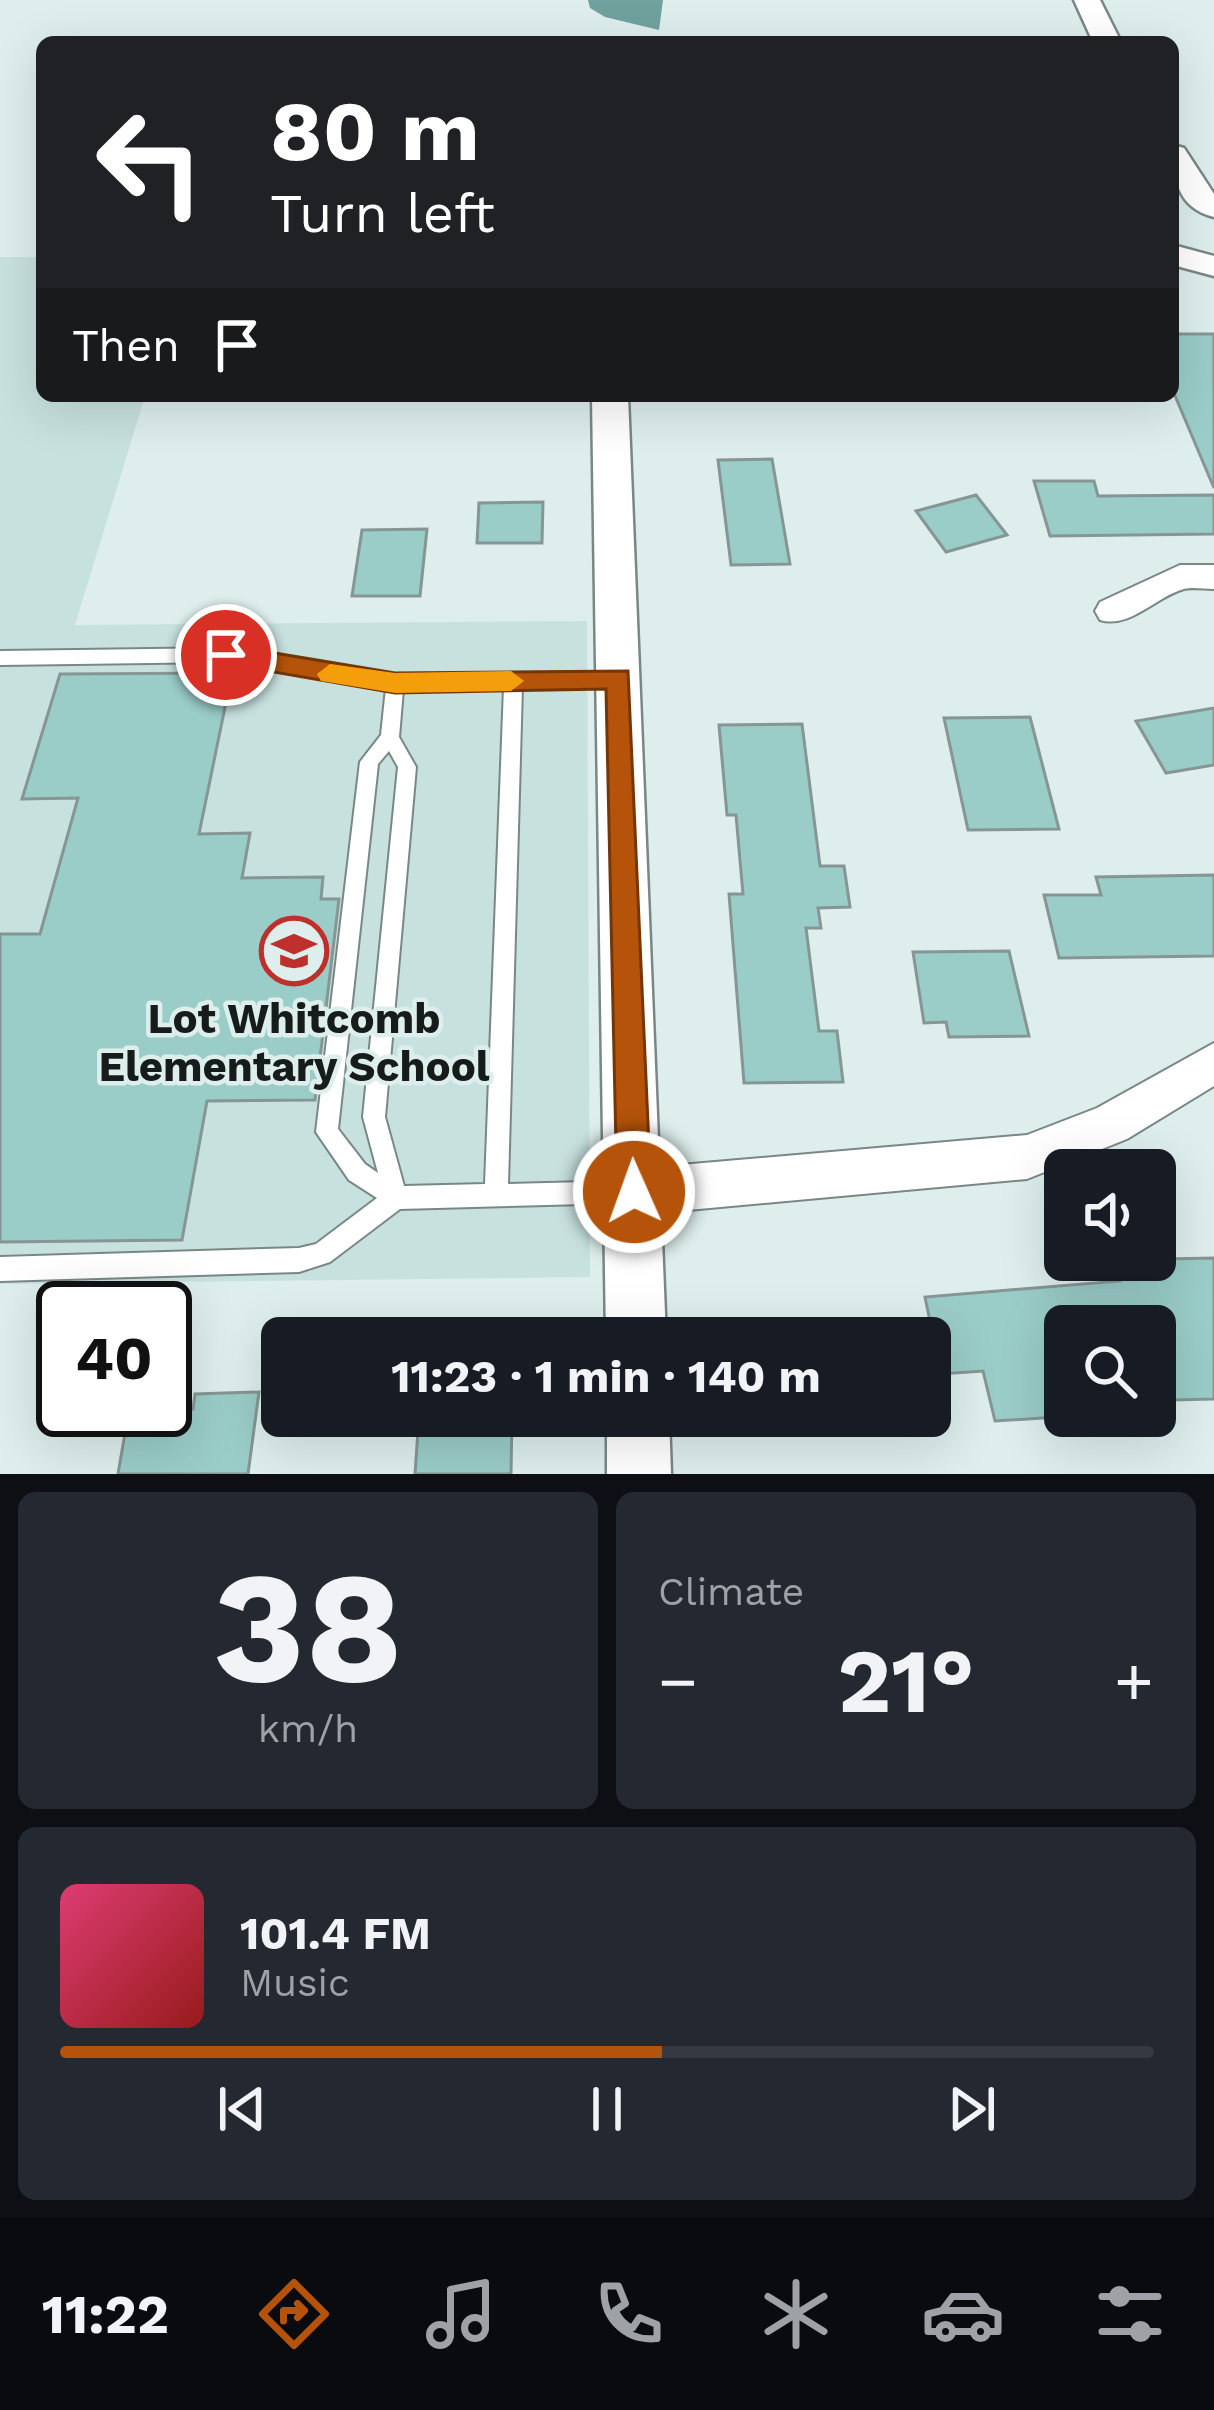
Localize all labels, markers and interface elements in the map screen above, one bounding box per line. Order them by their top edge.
text: 80 m [270,82,480,180]
icon: left [72,84,228,240]
text: Turn left [270,182,495,245]
icon: arrive [204,312,270,378]
text: Then [72,319,180,372]
pin [175,604,277,706]
icon: arrive [193,622,259,688]
school or university icon: Lot Whitcomb Elementary School [259,916,329,986]
place label: Lot Whitcomb Elementary School [98,994,490,1091]
position arrow [571,1129,697,1255]
map controls [1044,1149,1176,1437]
button: sound [1044,1149,1176,1281]
speed limit sign: 40 [36,1281,192,1437]
button: search [1044,1305,1176,1437]
text: 11:23 · 1 min · 140 m [391,1350,821,1403]
text: 38 [213,1536,403,1719]
text: Climate [658,1569,804,1614]
text: 21° [838,1628,974,1734]
text: − [658,1643,698,1720]
text: + [1114,1643,1154,1720]
text: km/h [258,1706,358,1751]
text: 101.4 FM [240,1907,431,1960]
text: Music [240,1960,350,2005]
icon: previous [209,2076,275,2142]
icon: pause [574,2076,640,2142]
icon: next [939,2076,1005,2142]
icon: directions [252,2272,336,2356]
icon: music [419,2272,503,2356]
icon: phone [587,2272,671,2356]
icon: climate [754,2272,838,2356]
icon: car [921,2272,1005,2356]
icon: filters [1088,2272,1172,2356]
text: 11:22 [42,2283,169,2346]

